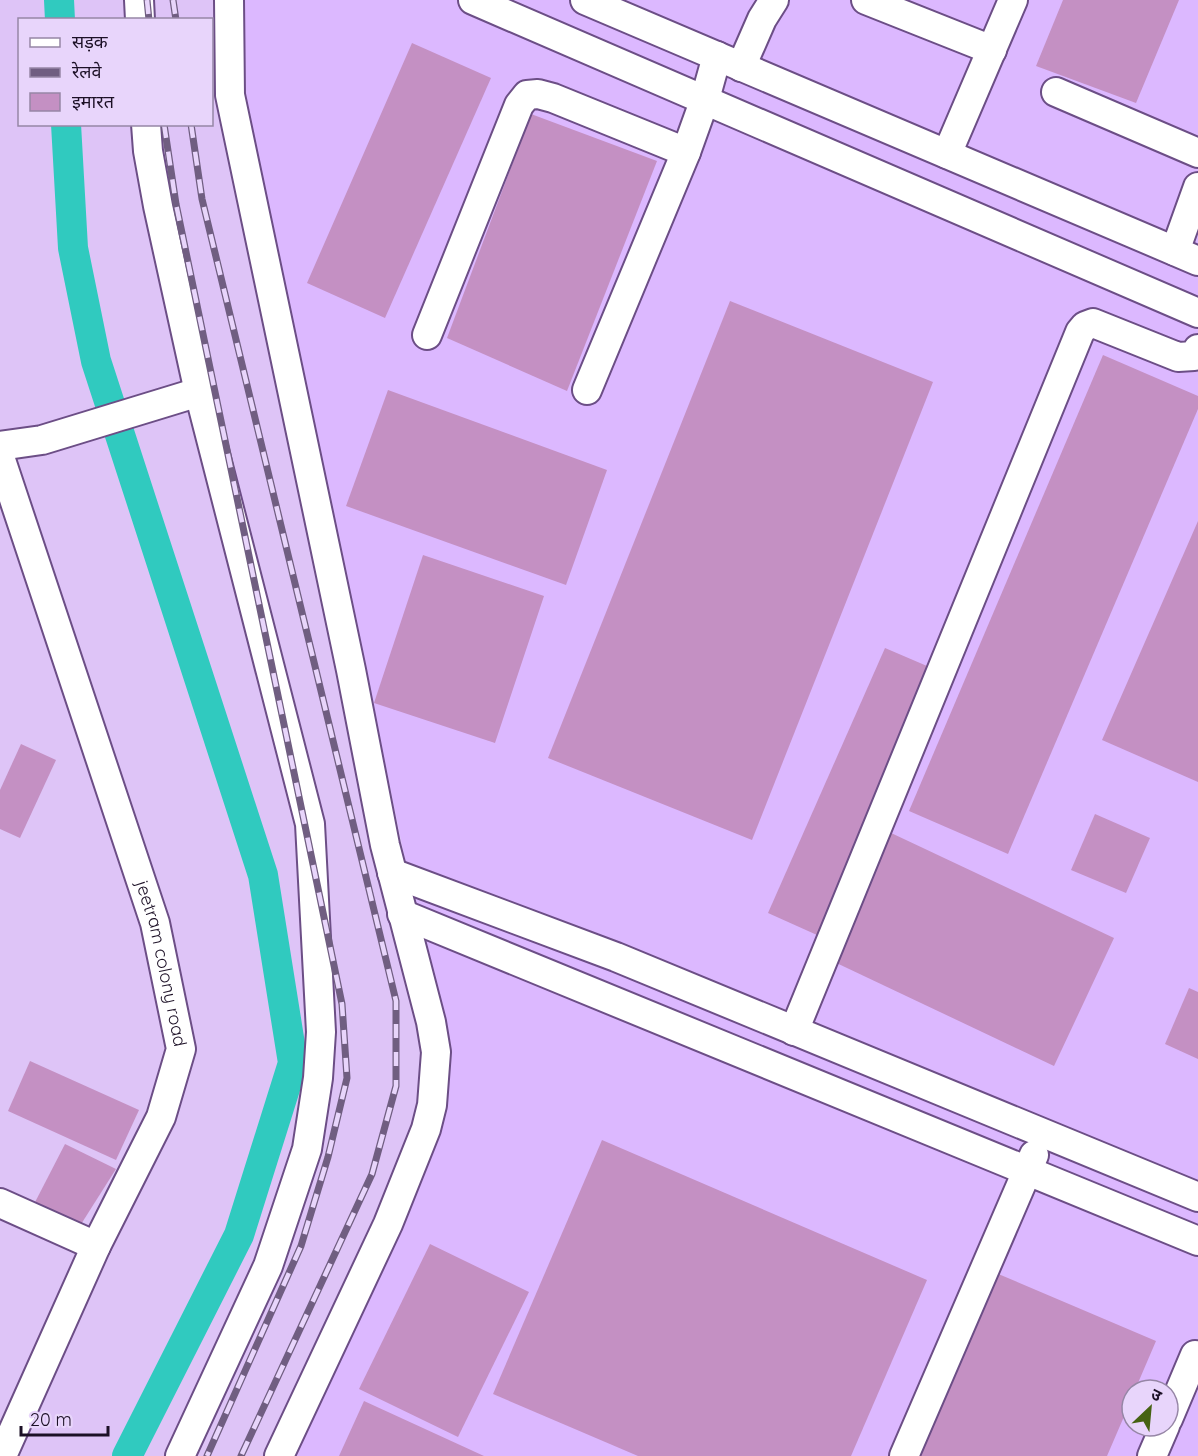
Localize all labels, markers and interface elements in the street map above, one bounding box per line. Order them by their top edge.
legend [18,18,213,126]
text: सड़क [72,30,109,53]
text: रेलवे [71,60,103,83]
text: इमारत [72,90,115,113]
street label: jeetram colony road [130,876,192,1049]
north arrow [1120,1378,1180,1438]
text: उ [1148,1383,1166,1406]
scale bar [21,1399,108,1437]
text: 20 m [30,1408,72,1431]

